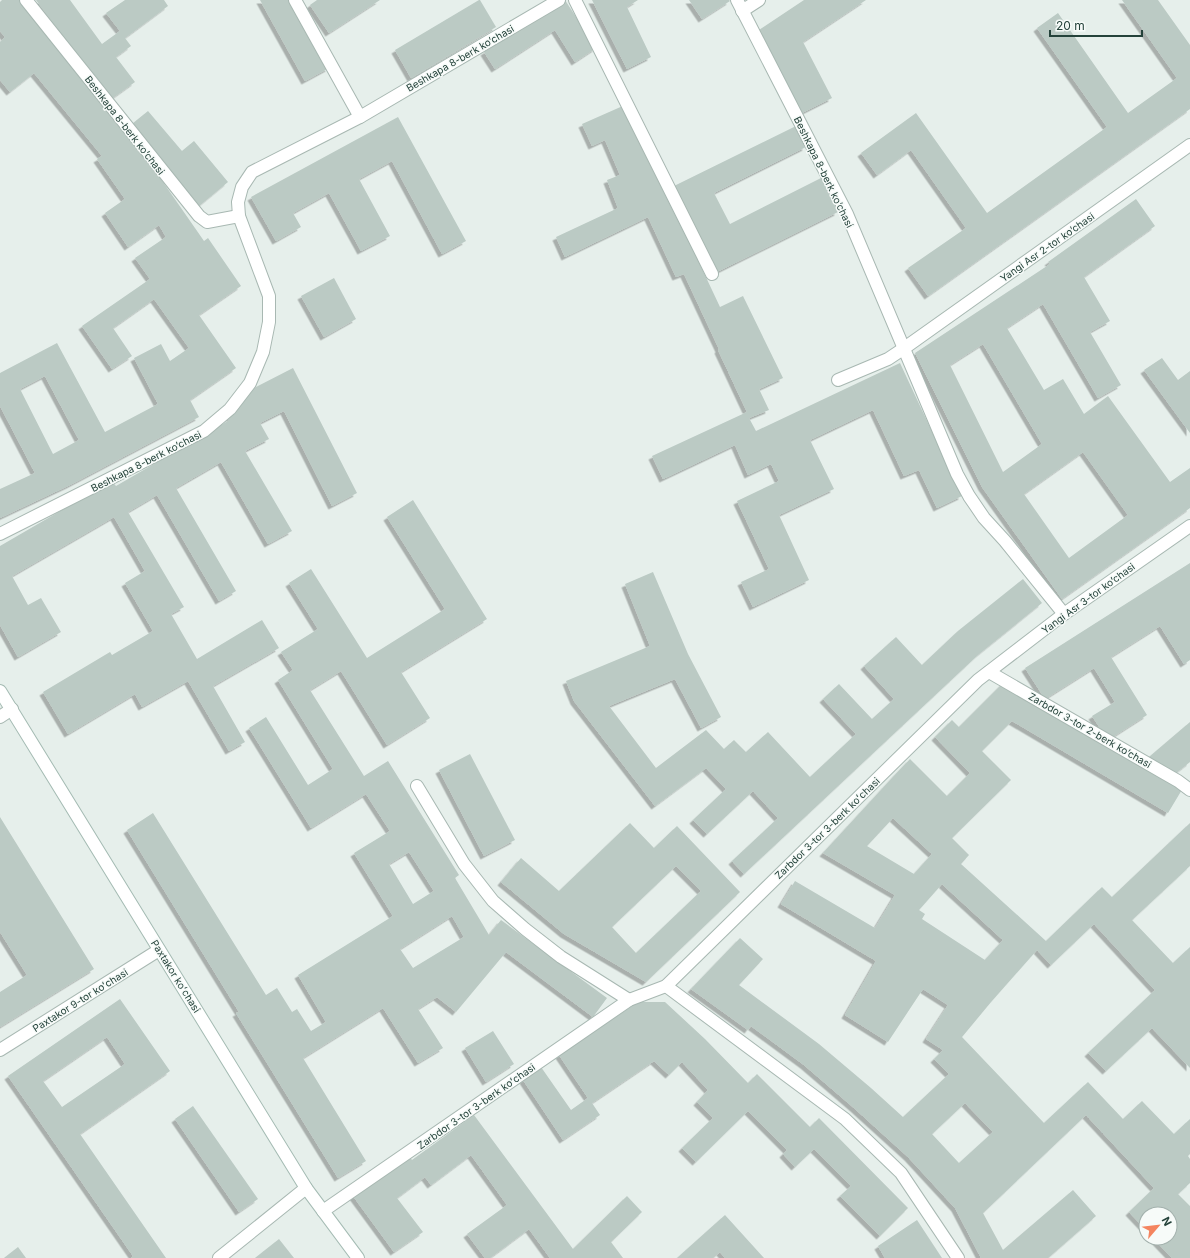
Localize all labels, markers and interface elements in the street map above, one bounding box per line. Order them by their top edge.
scale bar [1050,12,1142,38]
text: 20 m [1056,18,1085,33]
street label: Beshkapa 8-berk koʼchasi [404,22,516,94]
street label: Beshkapa 8-berk koʼchasi [83,73,167,177]
street label: Beshkapa 8-berk koʼchasi [792,114,856,230]
street label: Yangi Asr 2-tor koʼchasi [998,210,1096,284]
street label: Beshkapa 8-berk koʼchasi [89,428,203,494]
street label: Yangi Asr 3-tor koʼchasi [1039,560,1137,636]
street label: Zarbdor 3-tor 2-berk koʼchasi [1026,690,1154,770]
street label: Zarbdor 3-tor 3-berk koʻchasi [772,775,882,881]
street label: Paxtakor koʻchasi [149,937,203,1015]
street label: Paxtakor 9-tor koʻchasi [30,966,130,1034]
street label: Zarbdor 3-tor 3-berk koʻchasi [415,1061,537,1151]
north arrow [1138,1206,1178,1246]
text: N [1159,1214,1175,1228]

